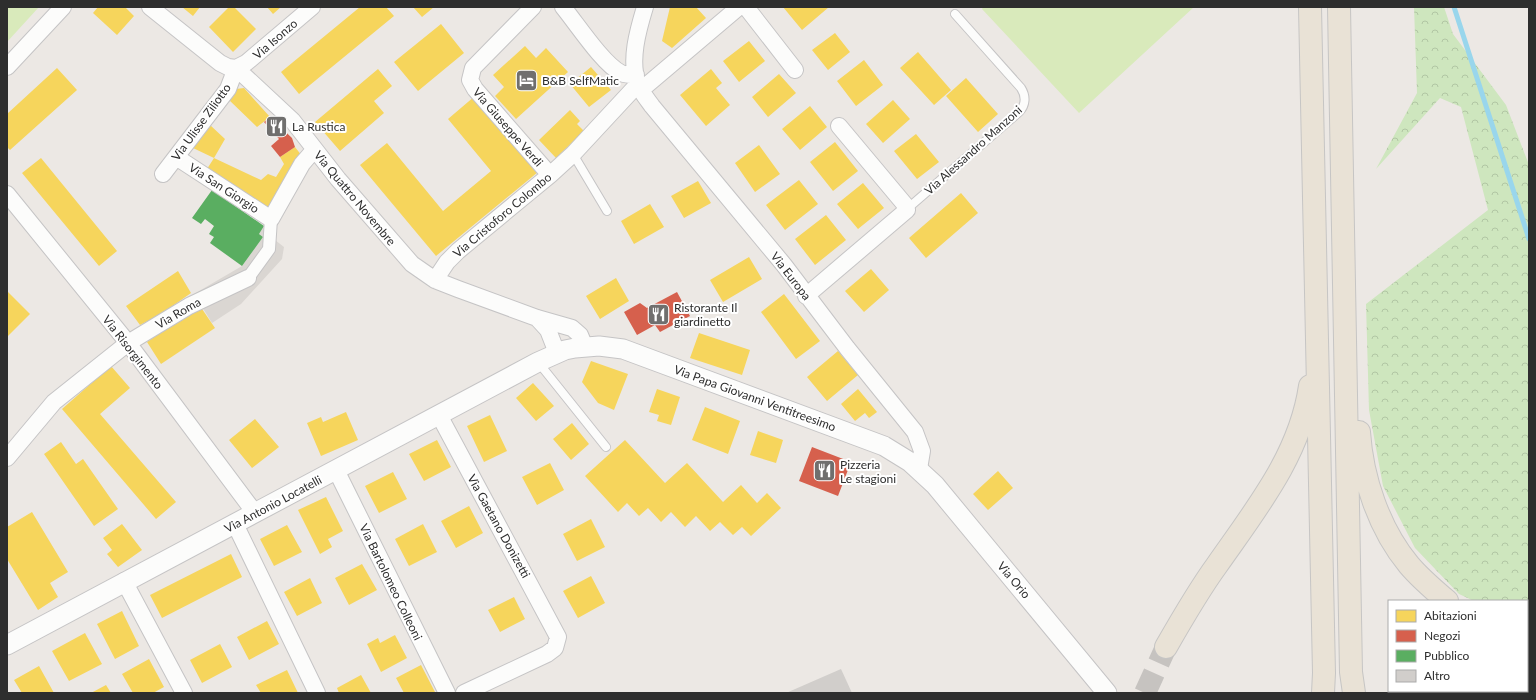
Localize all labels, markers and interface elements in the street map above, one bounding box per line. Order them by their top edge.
street label: Via Isonzo [250,15,300,62]
hotel icon: B&B SelfMatic [514,67,540,93]
place label: B&B SelfMatic [542,73,619,88]
street label: Via Ulisse Ziliotto [168,80,234,164]
street label: Via Giuseppe Verdi [470,84,546,170]
street label: Via Alessandro Manzoni [921,102,1025,198]
restaurant icon: La Rustica [263,113,289,139]
place label: La Rustica [292,119,345,134]
street label: Via Quattro Novembre [311,147,399,249]
street label: Via San Giorgio [186,160,262,216]
street label: Via Cristoforo Colombo [450,169,554,261]
street label: Via Europa [768,249,814,303]
street label: Via Roma [153,294,203,332]
place label: Ristorante Il giardinetto [674,300,737,329]
restaurant icon: Ristorante Il giardinetto [645,301,671,327]
street label: Via Risorgimento [100,312,167,392]
street label: Via Papa Giovanni Ventitreesimo [672,362,838,434]
place label: Pizzeria Le stagioni [840,457,896,486]
restaurant icon: Pizzeria Le stagioni [812,458,838,484]
street label: Via Antonio Locatelli [222,472,324,536]
street label: Via Gaetano Donizetti [464,472,534,580]
street label: Via Bartolomeo Colleoni [356,521,426,643]
street label: Via Orio [994,558,1034,602]
legend [1388,600,1528,692]
text: Abitazioni [1424,608,1477,623]
text: Negozi [1424,628,1461,643]
text: Pubblico [1424,648,1470,663]
text: Altro [1424,668,1450,683]

